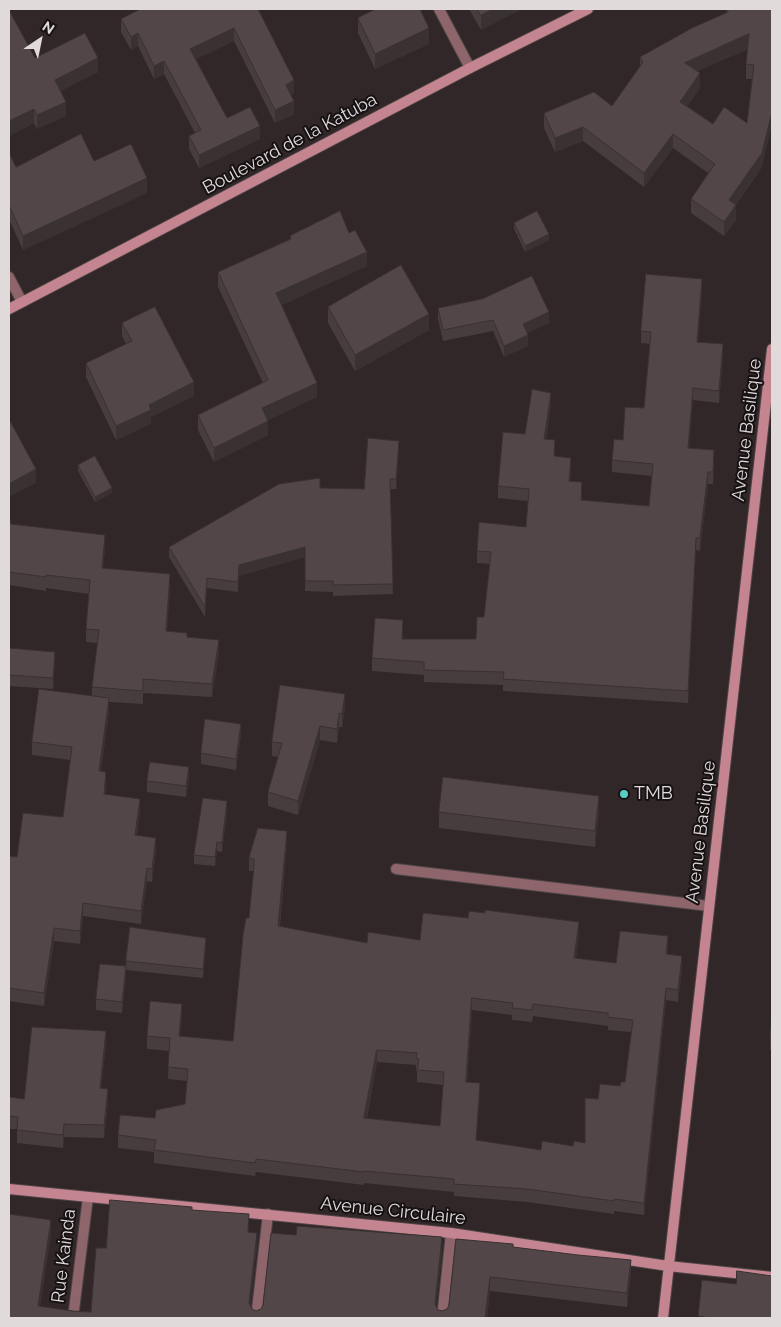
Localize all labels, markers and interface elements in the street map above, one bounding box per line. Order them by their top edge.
north arrow [15,15,65,65]
text: N [39,18,57,37]
street label: Boulevard de la Katuba [199,89,381,199]
street label: Avenue Basilique [728,358,766,502]
street label: Avenue Basilique [682,760,720,904]
place label: TMB [634,783,673,805]
marker: TMB [618,788,630,800]
street label: Avenue Circulaire [319,1193,467,1229]
street label: Rue Kainda [48,1208,80,1304]

